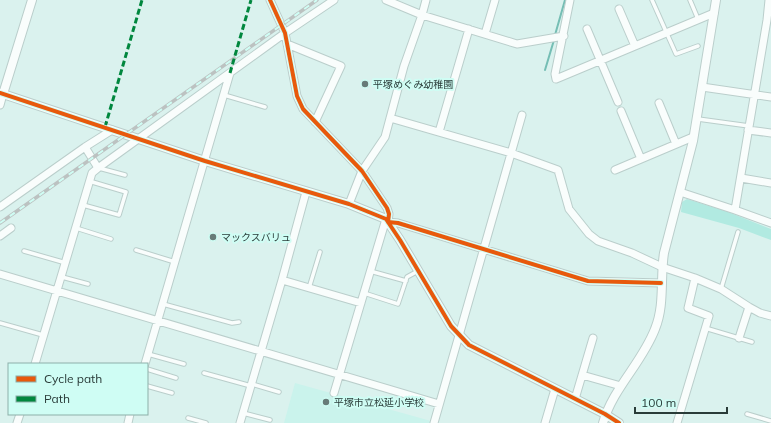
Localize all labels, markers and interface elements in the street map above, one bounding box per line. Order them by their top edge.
place label: 平塚めぐみ幼稚園 [373,78,453,91]
marker: 平塚めぐみ幼稚園 [360,79,370,89]
place label: マックスバリュ [221,231,291,244]
marker: マックスバリュ [208,232,218,242]
legend [8,363,148,415]
text: Cycle path [44,371,102,386]
scale bar [635,389,727,415]
text: Path [44,391,70,406]
text: 100 m [641,395,676,410]
place label: 平塚市立松延小学校 [334,396,424,409]
marker: 平塚市立松延小学校 [321,397,331,407]

